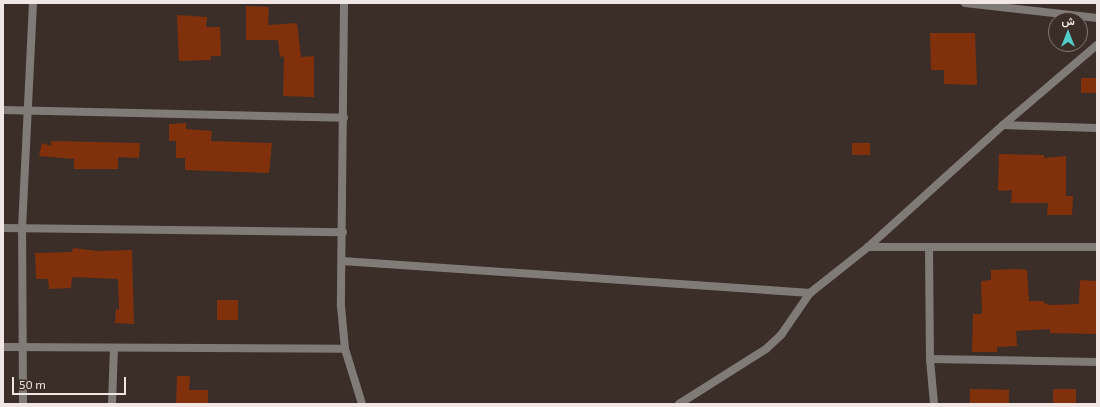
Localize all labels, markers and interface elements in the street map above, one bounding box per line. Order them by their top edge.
north arrow [1048,12,1088,52]
text: ش [1061,14,1075,27]
scale bar [14,369,128,395]
text: 50 m [19,377,46,391]

